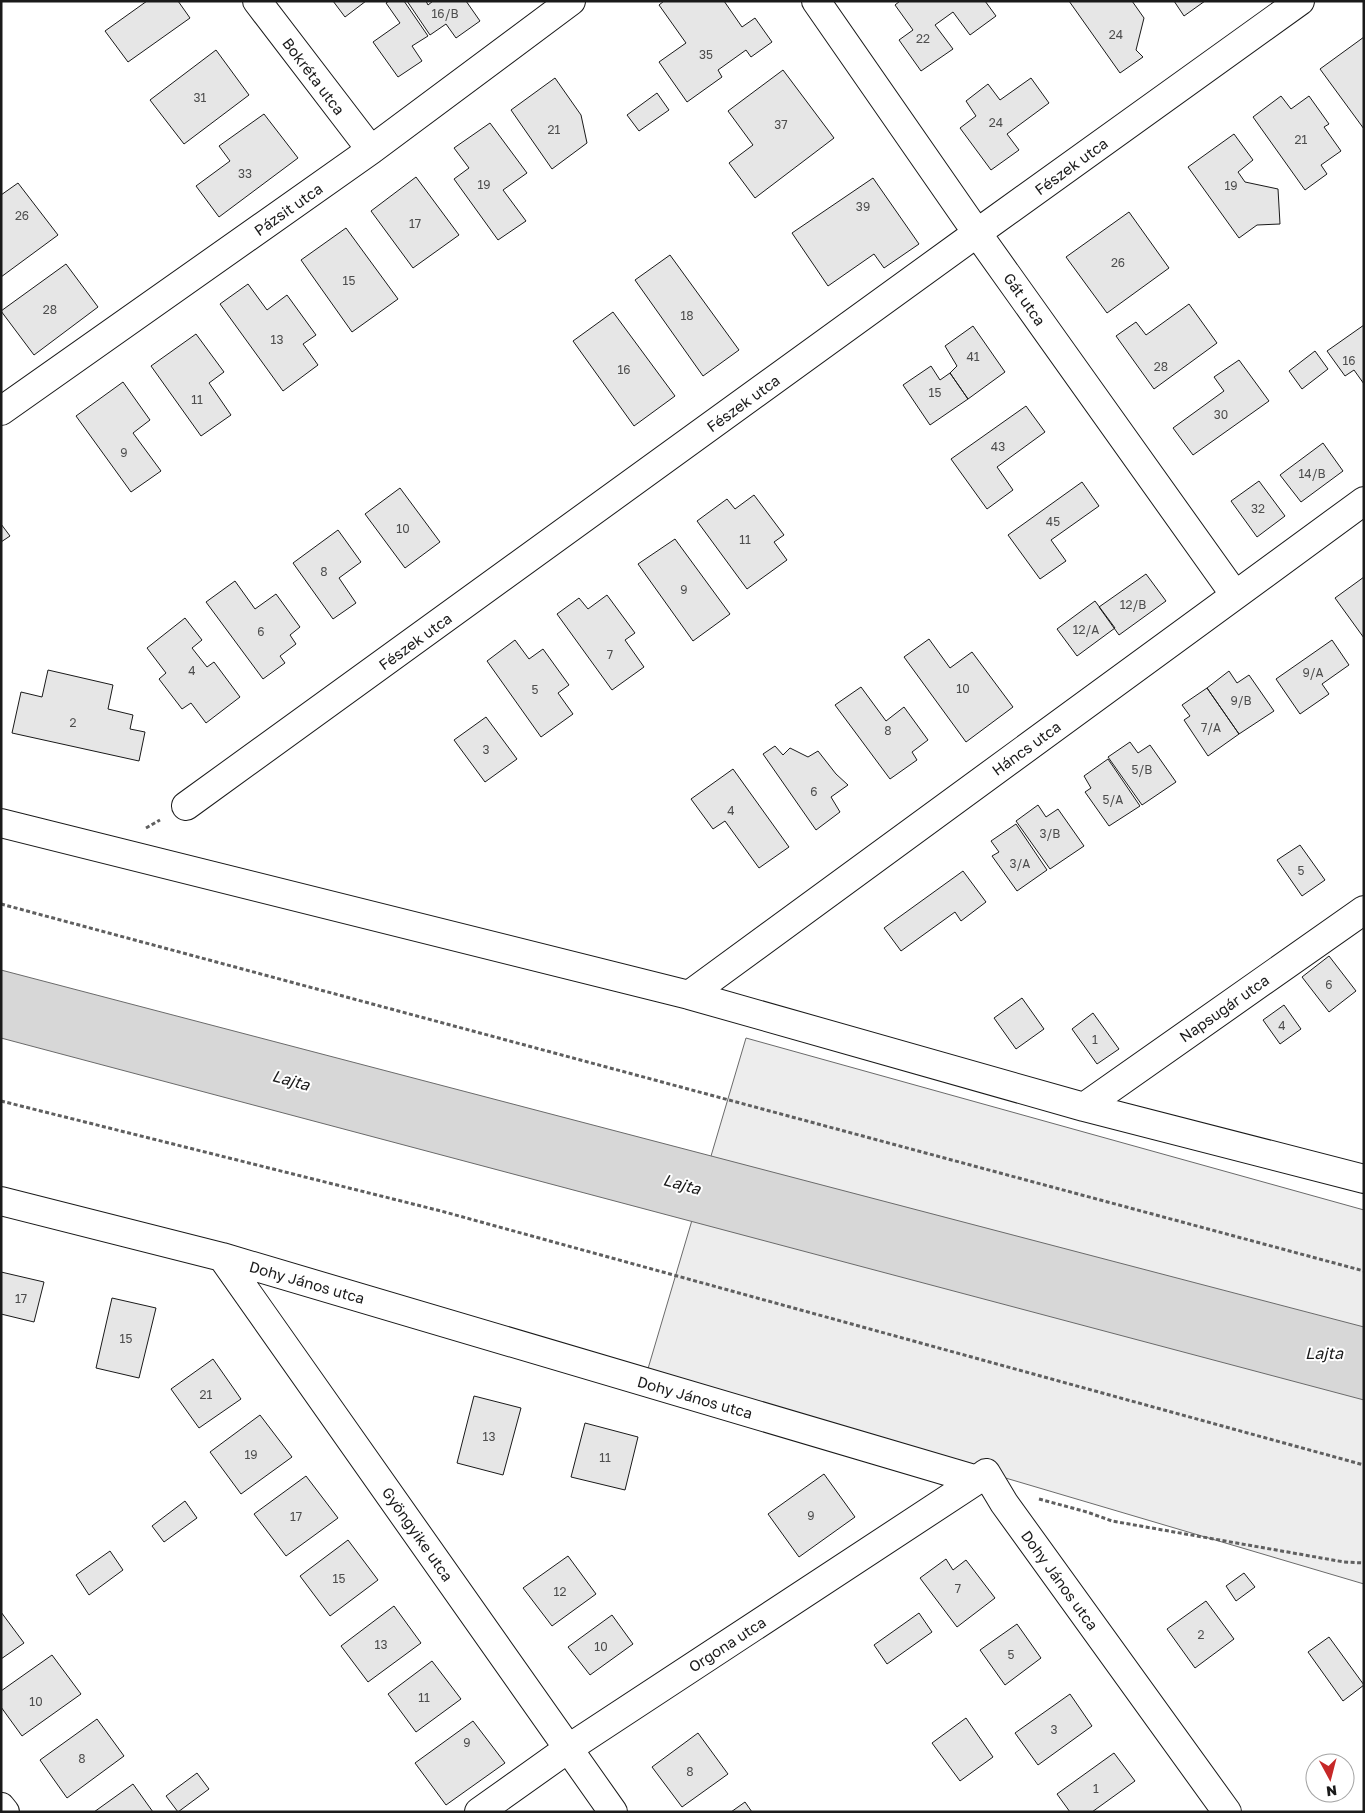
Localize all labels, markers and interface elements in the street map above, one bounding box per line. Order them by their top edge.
house number: 16/B [432,6,458,21]
house number: 24 [1109,27,1123,42]
house number: 22 [916,31,930,46]
street label: Bokréta utca [279,34,349,118]
house number: 35 [699,47,713,62]
house number: 31 [194,90,207,105]
house number: 24 [989,115,1003,130]
house number: 37 [774,117,788,132]
house number: 21 [548,122,561,137]
house number: 21 [1295,132,1308,147]
street label: Fészek utca [1031,134,1111,198]
house number: 33 [238,166,252,181]
house number: 19 [477,177,491,192]
house number: 19 [1224,178,1238,193]
street label: Pázsit utca [250,179,326,239]
house number: 39 [856,199,870,214]
house number: 26 [15,208,29,223]
house number: 17 [409,216,421,231]
house number: 26 [1111,255,1125,270]
street label: Gát utca [1000,269,1050,329]
house number: 15 [343,273,355,288]
house number: 28 [43,302,57,317]
house number: 18 [680,308,694,323]
house number: 13 [271,332,283,347]
house number: 41 [966,349,980,364]
house number: 16 [1342,353,1356,368]
house number: 28 [1154,359,1168,374]
house number: 16 [617,362,631,377]
street label: Fészek utca [703,371,783,435]
house number: 15 [929,385,941,400]
house number: 11 [191,392,203,407]
house number: 30 [1214,407,1228,422]
house number: 43 [991,439,1005,454]
house number: 9 [120,445,128,460]
house number: 14/B [1299,466,1325,481]
house number: 32 [1251,501,1265,516]
house number: 45 [1046,514,1060,529]
house number: 10 [396,521,410,536]
house number: 11 [739,532,751,547]
house number: 8 [320,564,328,579]
house number: 9 [680,582,688,597]
house number: 12/B [1120,597,1146,612]
street label: Fészek utca [375,609,455,673]
house number: 12/A [1073,622,1099,637]
house number: 6 [257,624,265,639]
house number: 7 [607,647,613,662]
house number: 4 [188,663,196,678]
house number: 9/A [1302,665,1324,680]
house number: 10 [956,681,970,696]
house number: 5 [532,682,539,697]
house number: 9/B [1230,693,1252,708]
house number: 2 [70,715,77,730]
street label: Háncs utca [988,717,1064,779]
house number: 7/A [1201,720,1221,735]
house number: 8 [884,723,892,738]
house number: 3 [482,742,490,757]
house number: 5/B [1132,762,1152,777]
house number: 6 [810,784,818,799]
house number: 5/A [1103,792,1123,807]
house number: 4 [727,803,735,818]
house number: 3/B [1040,826,1060,841]
house number: 3/A [1010,856,1030,871]
house number: 5 [1298,863,1305,878]
street label: Napsugár utca [1176,970,1272,1046]
house number: 6 [1325,977,1333,992]
house number: 4 [1278,1018,1286,1033]
house number: 1 [1092,1032,1098,1047]
water label: Lajta [270,1065,313,1095]
water label: Lajta [661,1169,704,1199]
street label: Dohy János utca [247,1257,367,1307]
house number: 17 [15,1291,27,1306]
house number: 15 [120,1331,132,1346]
water label: Lajta [1305,1343,1344,1363]
street label: Dohy János utca [635,1372,755,1422]
house number: 21 [200,1387,213,1402]
house number: 13 [483,1429,495,1444]
house number: 19 [244,1447,258,1462]
house number: 11 [599,1450,611,1465]
street label: Gyöngyike utca [379,1483,457,1585]
house number: 9 [807,1508,815,1523]
house number: 17 [290,1509,302,1524]
street label: Dohy János utca [1018,1527,1102,1633]
house number: 15 [333,1571,345,1586]
house number: 7 [955,1581,961,1596]
house number: 12 [554,1584,566,1599]
street label: Orgona utca [685,1612,769,1676]
house number: 2 [1198,1627,1205,1642]
house number: 13 [375,1637,387,1652]
house number: 10 [594,1639,608,1654]
house number: 5 [1008,1647,1015,1662]
house number: 11 [418,1690,430,1705]
house number: 10 [29,1694,43,1709]
house number: 3 [1050,1722,1058,1737]
house number: 9 [463,1735,471,1750]
house number: 8 [78,1751,86,1766]
north arrow [1305,1753,1355,1803]
house number: 8 [686,1764,694,1779]
house number: 1 [1093,1781,1099,1796]
text: N [1325,1782,1338,1800]

